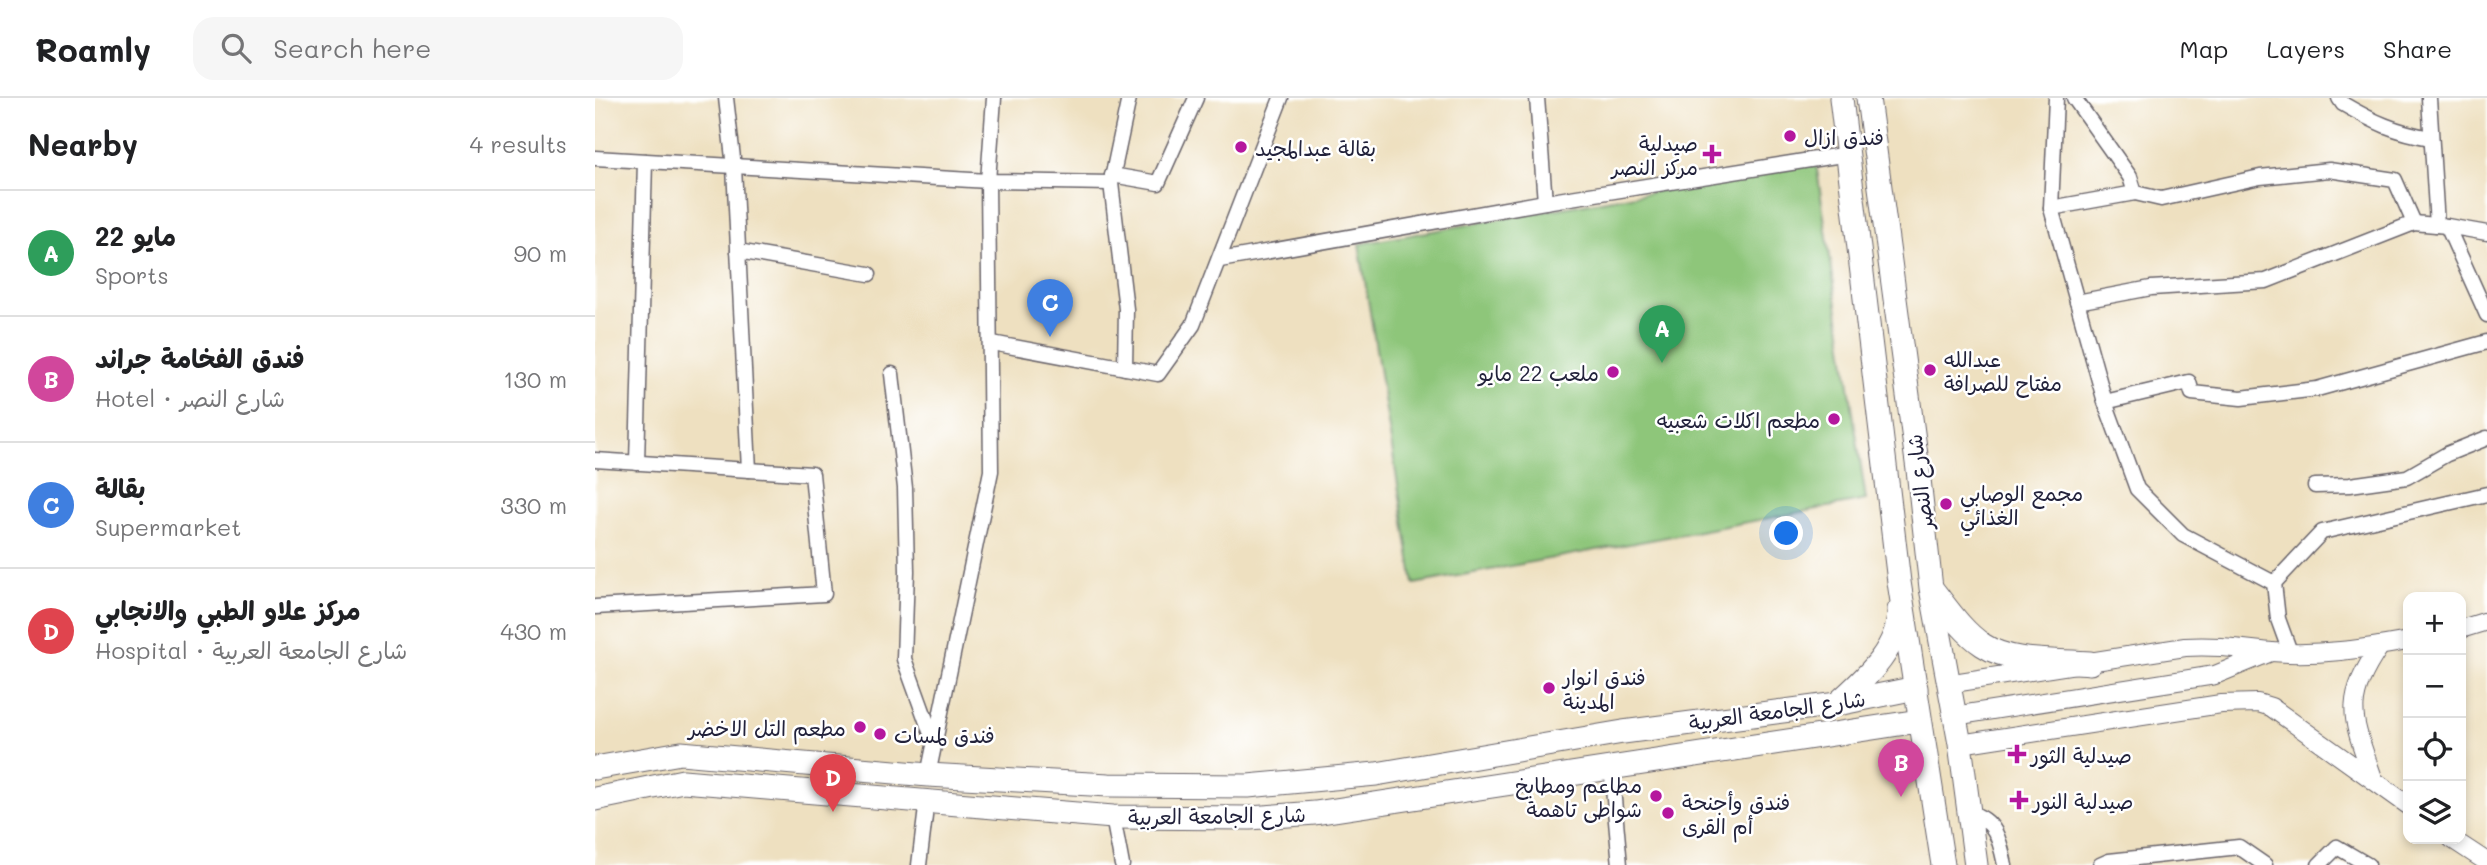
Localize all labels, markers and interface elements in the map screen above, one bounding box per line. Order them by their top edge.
search box [193,17,683,80]
text: Roamly [35,27,151,70]
icon: search [217,29,255,67]
text: Search here [273,31,431,65]
text: Map [2180,33,2228,64]
text: Layers [2266,33,2345,64]
text: Share [2383,33,2452,64]
place label: فندق ازال [1804,123,1884,150]
text: Nearby [28,124,138,164]
marker: فندق ازال [1782,128,1798,144]
text: 4 results [470,129,567,159]
place label: صيدلية مركز النصر [1610,129,1698,180]
place label: بقالة عبدالمجيد [1255,134,1376,162]
marker: بقالة عبدالمجيد [1233,139,1249,155]
marker: صيدلية مركز النصر [1704,146,1720,162]
text: 22 مايو [95,219,176,253]
text: A [43,238,59,268]
text: 90 m [514,238,567,268]
text: Sports [95,260,169,290]
pin: C [1027,279,1073,337]
pin: A [1639,305,1685,363]
text: فندق الفخامة جراند [95,341,305,375]
place label: عبدالله مفتاح للصرافة [1944,345,2062,398]
place label: ملعب 22 مايو [1477,359,1599,387]
marker: عبدالله مفتاح للصرافة [1922,362,1938,378]
text: B [43,364,59,394]
text: 130 m [503,364,567,394]
marker: ملعب 22 مايو [1605,364,1621,380]
text: Hotel · شارع النصر [95,383,285,413]
place label: مطعم اكلات شعبيه [1657,406,1820,437]
marker: مطعم اكلات شعبيه [1826,411,1842,427]
street label: شارع النصر [1900,432,1941,533]
text: بقالة [95,471,145,505]
place label: مجمع الوصابي الغذائي [1960,479,2083,537]
text: C [42,490,60,520]
text: 330 m [500,490,567,520]
marker: مجمع الوصابي الغذائي [1938,496,1954,512]
text: Supermarket [95,512,241,542]
your location [1769,516,1803,550]
map controls [2403,592,2466,844]
button: + [2403,592,2466,655]
text: مركز علاو الطبي والانجابي [95,593,361,627]
text: D [43,616,59,646]
text: 430 m [500,616,567,646]
text: Hospital · شارع الجامعة العربية [95,635,407,665]
button: − [2403,655,2466,718]
place label: فندق انوار المدينة [1561,663,1646,714]
marker: فندق انوار المدينة [1541,680,1557,696]
street label: شارع الجامعة العربية [1687,684,1867,739]
place label: مطعم التل الاخضر [686,714,846,745]
button: locate [2403,718,2466,781]
marker: مطعم التل الاخضر [852,719,868,735]
place label: فندق لمسات [894,721,995,748]
marker: فندق لمسات [872,726,888,742]
pin: B [1878,739,1924,797]
place label: صيدلية الثور [2029,741,2132,769]
marker: صيدلية الثور [2009,746,2025,762]
pin: D [810,754,856,812]
place label: مطاعم ومطابخ شواطى تاهمة [1515,771,1642,823]
button: layers [2403,781,2466,844]
place label: صيدلية النور [2031,787,2133,816]
marker: مطاعم ومطابخ شواطى تاهمة [1648,788,1664,804]
place label: فندق وأجنحة أم القرى [1682,788,1790,843]
marker: صيدلية النور [2011,792,2027,808]
street label: شارع الجامعة العربية [1128,800,1306,833]
marker: فندق وأجنحة أم القرى [1660,805,1676,821]

